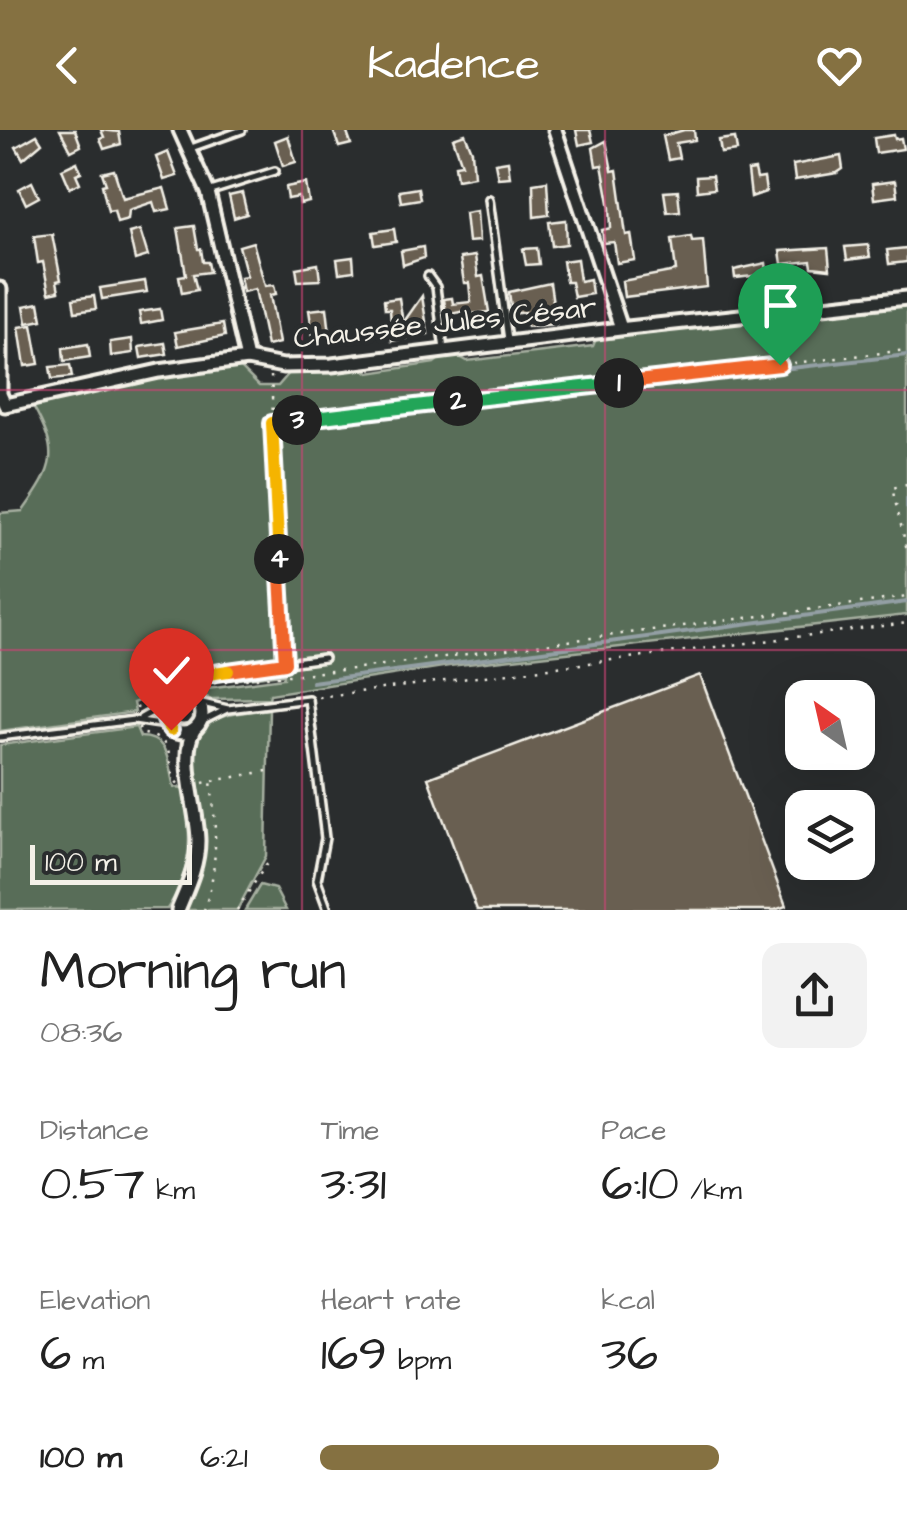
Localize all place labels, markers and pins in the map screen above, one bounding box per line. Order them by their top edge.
pin [738,263,823,366]
pin: 1 [594,358,644,408]
pin: 2 [433,376,483,426]
pin: 3 [272,395,322,445]
pin: 4 [254,534,304,584]
pin [129,628,214,731]

